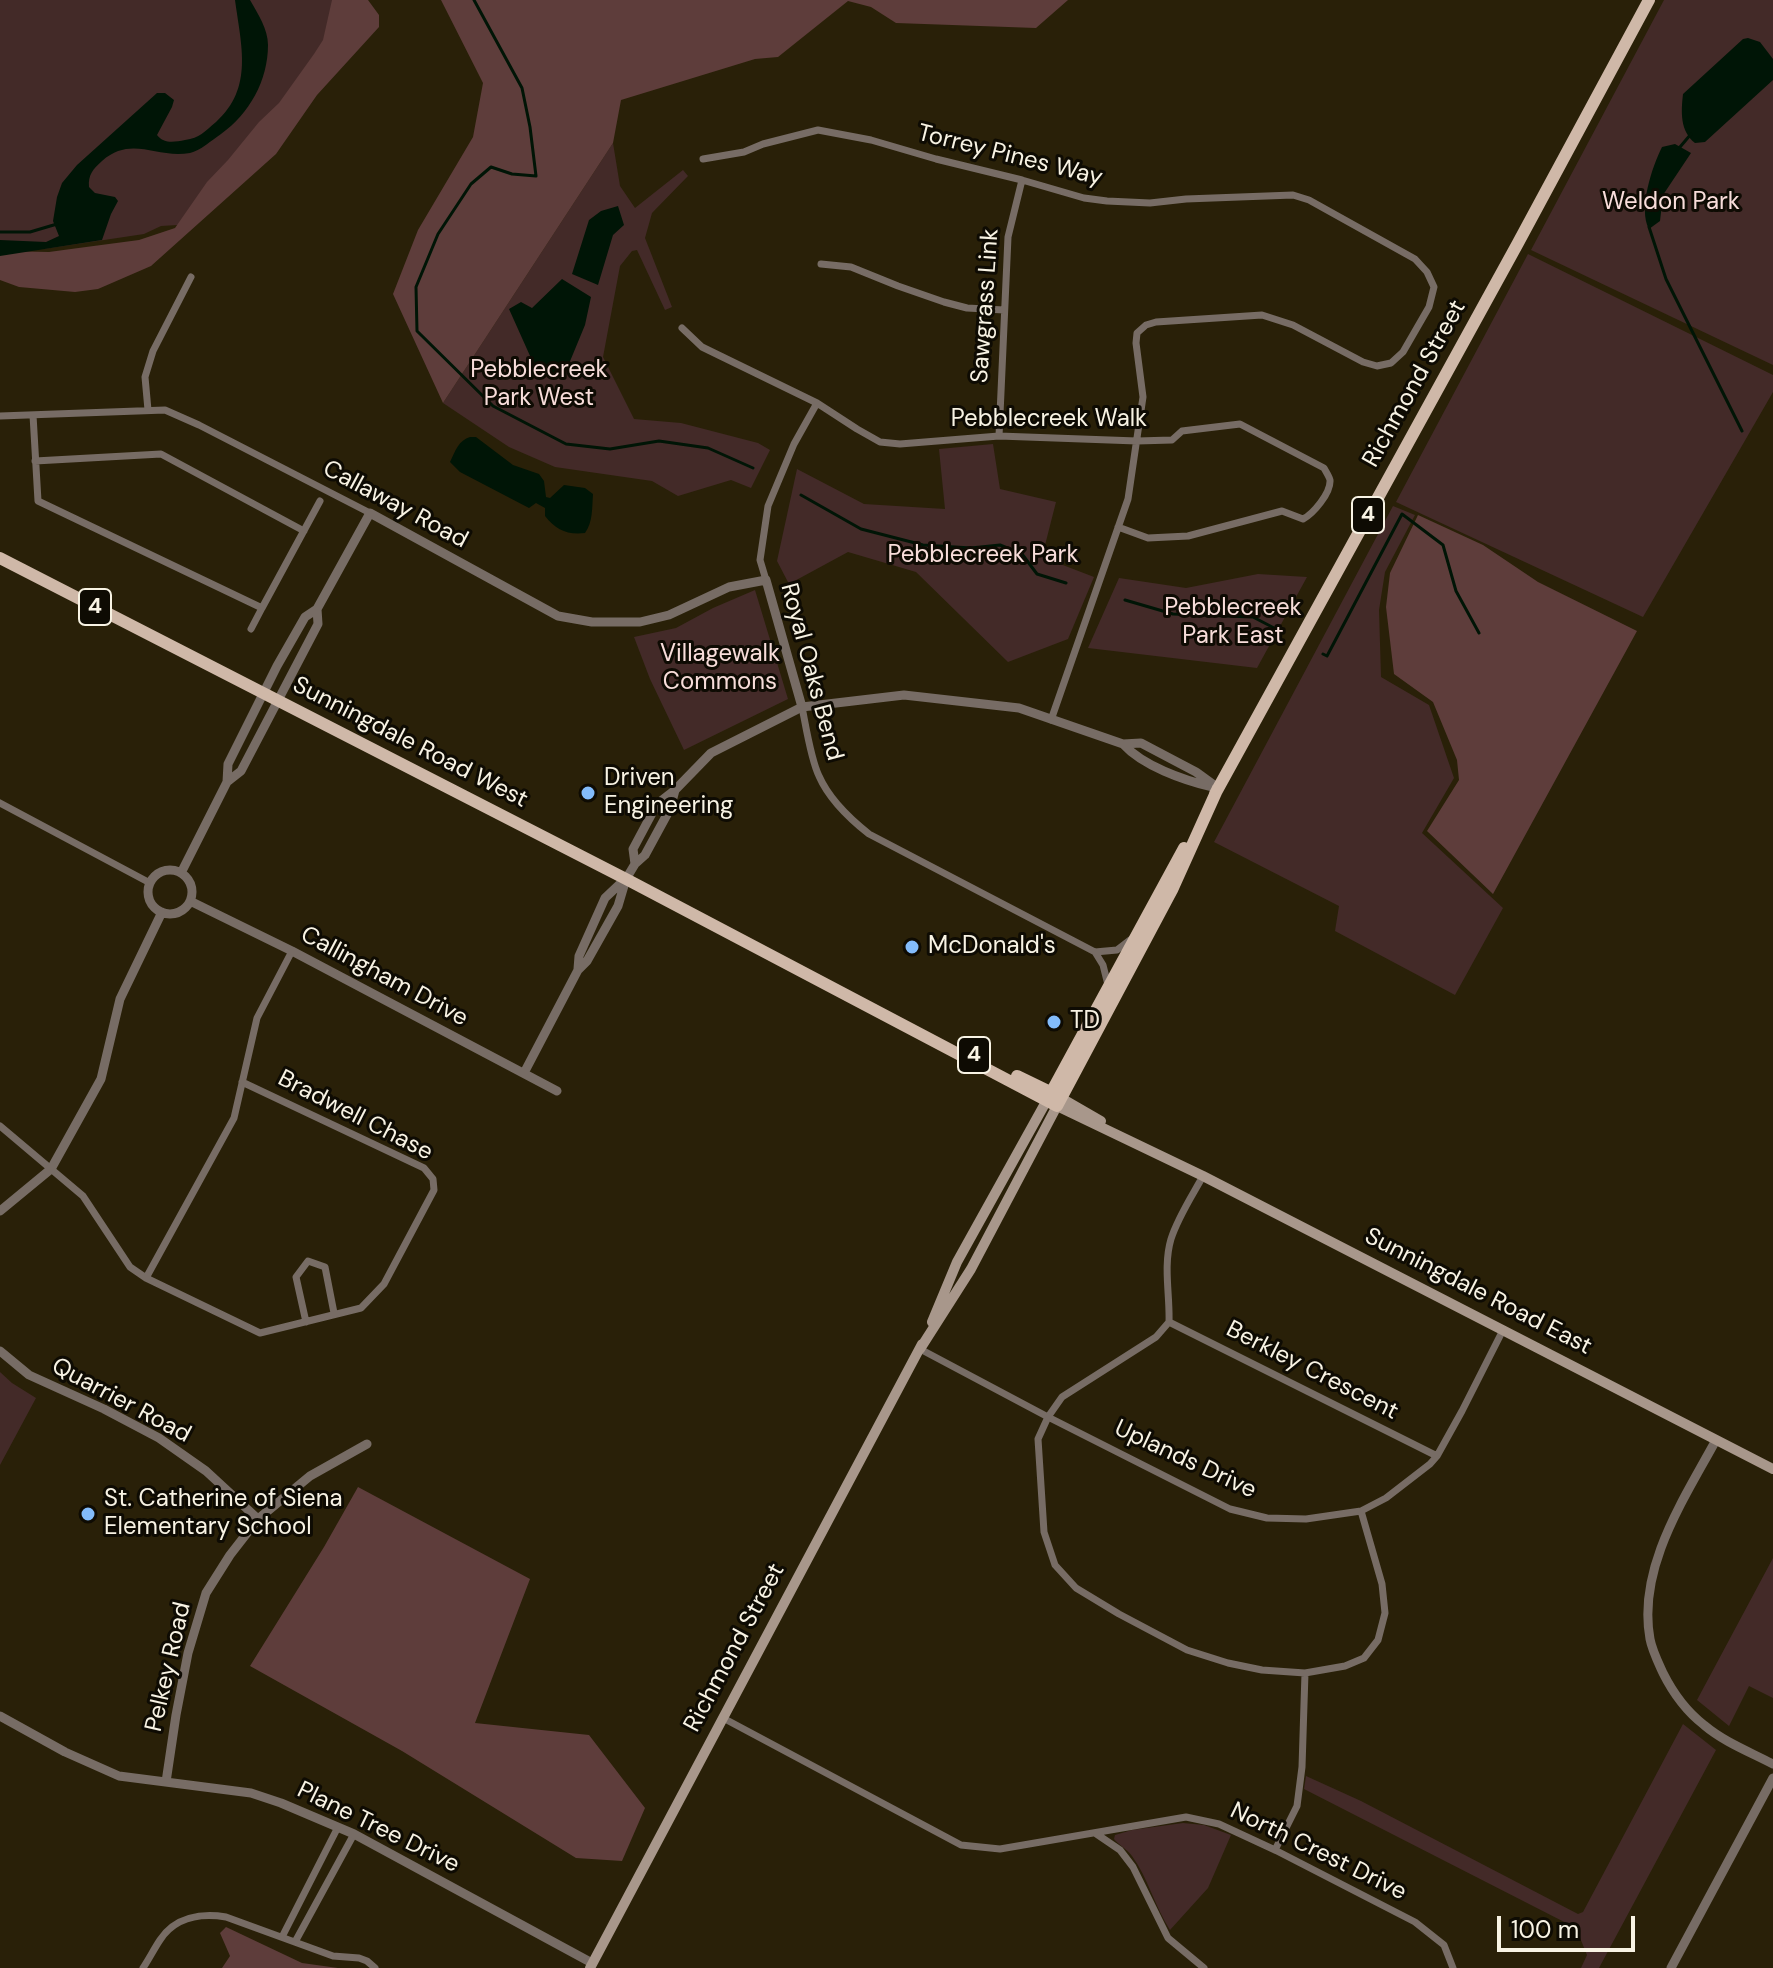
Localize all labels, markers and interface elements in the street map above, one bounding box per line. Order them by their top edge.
street label: Torrey Pines Way [915,119,1105,193]
park label: Weldon Park [1602,189,1740,217]
street label: Sawgrass Link [966,228,1006,384]
street label: Richmond Street [1357,296,1473,472]
park label: Pebblecreek Park West [470,357,608,413]
street label: Pebblecreek Walk [951,406,1147,434]
street label: Callaway Road [318,455,472,555]
road number: 4 [1352,497,1384,533]
park label: Pebblecreek Park [887,542,1079,570]
street label: Royal Oaks Bend [773,580,849,764]
road number: 4 [79,589,111,625]
park label: Pebblecreek Park East [1164,595,1302,651]
park label: Villagewalk Commons [660,641,780,697]
street label: Sunningdale Road West [288,671,532,815]
place label: Driven Engineering [604,765,733,821]
marker: Driven Engineering [579,784,597,802]
street label: Callingham Drive [295,921,473,1033]
place label: McDonald's [928,933,1056,961]
marker: McDonald's [903,938,921,956]
place label: TD [1070,1008,1100,1036]
marker: TD [1045,1013,1063,1031]
road number: 4 [958,1037,990,1073]
street label: Bradwell Chase [273,1065,437,1167]
street label: Sunningdale Road East [1360,1222,1596,1362]
street label: Berkley Crescent [1221,1315,1403,1427]
street label: Quarrier Road [46,1352,196,1450]
street label: Uplands Drive [1109,1415,1261,1505]
place label: St. Catherine of Siena Elementary School [104,1486,343,1542]
marker: St. Catherine of Siena Elementary School [79,1505,97,1523]
street label: Richmond Street [679,1559,791,1737]
street label: Pelkey Road [140,1599,198,1735]
street label: Plane Tree Drive [292,1776,464,1880]
street label: North Crest Drive [1225,1797,1411,1907]
scale bar [1501,1900,1639,1950]
text: 100 m [1511,1914,1579,1945]

